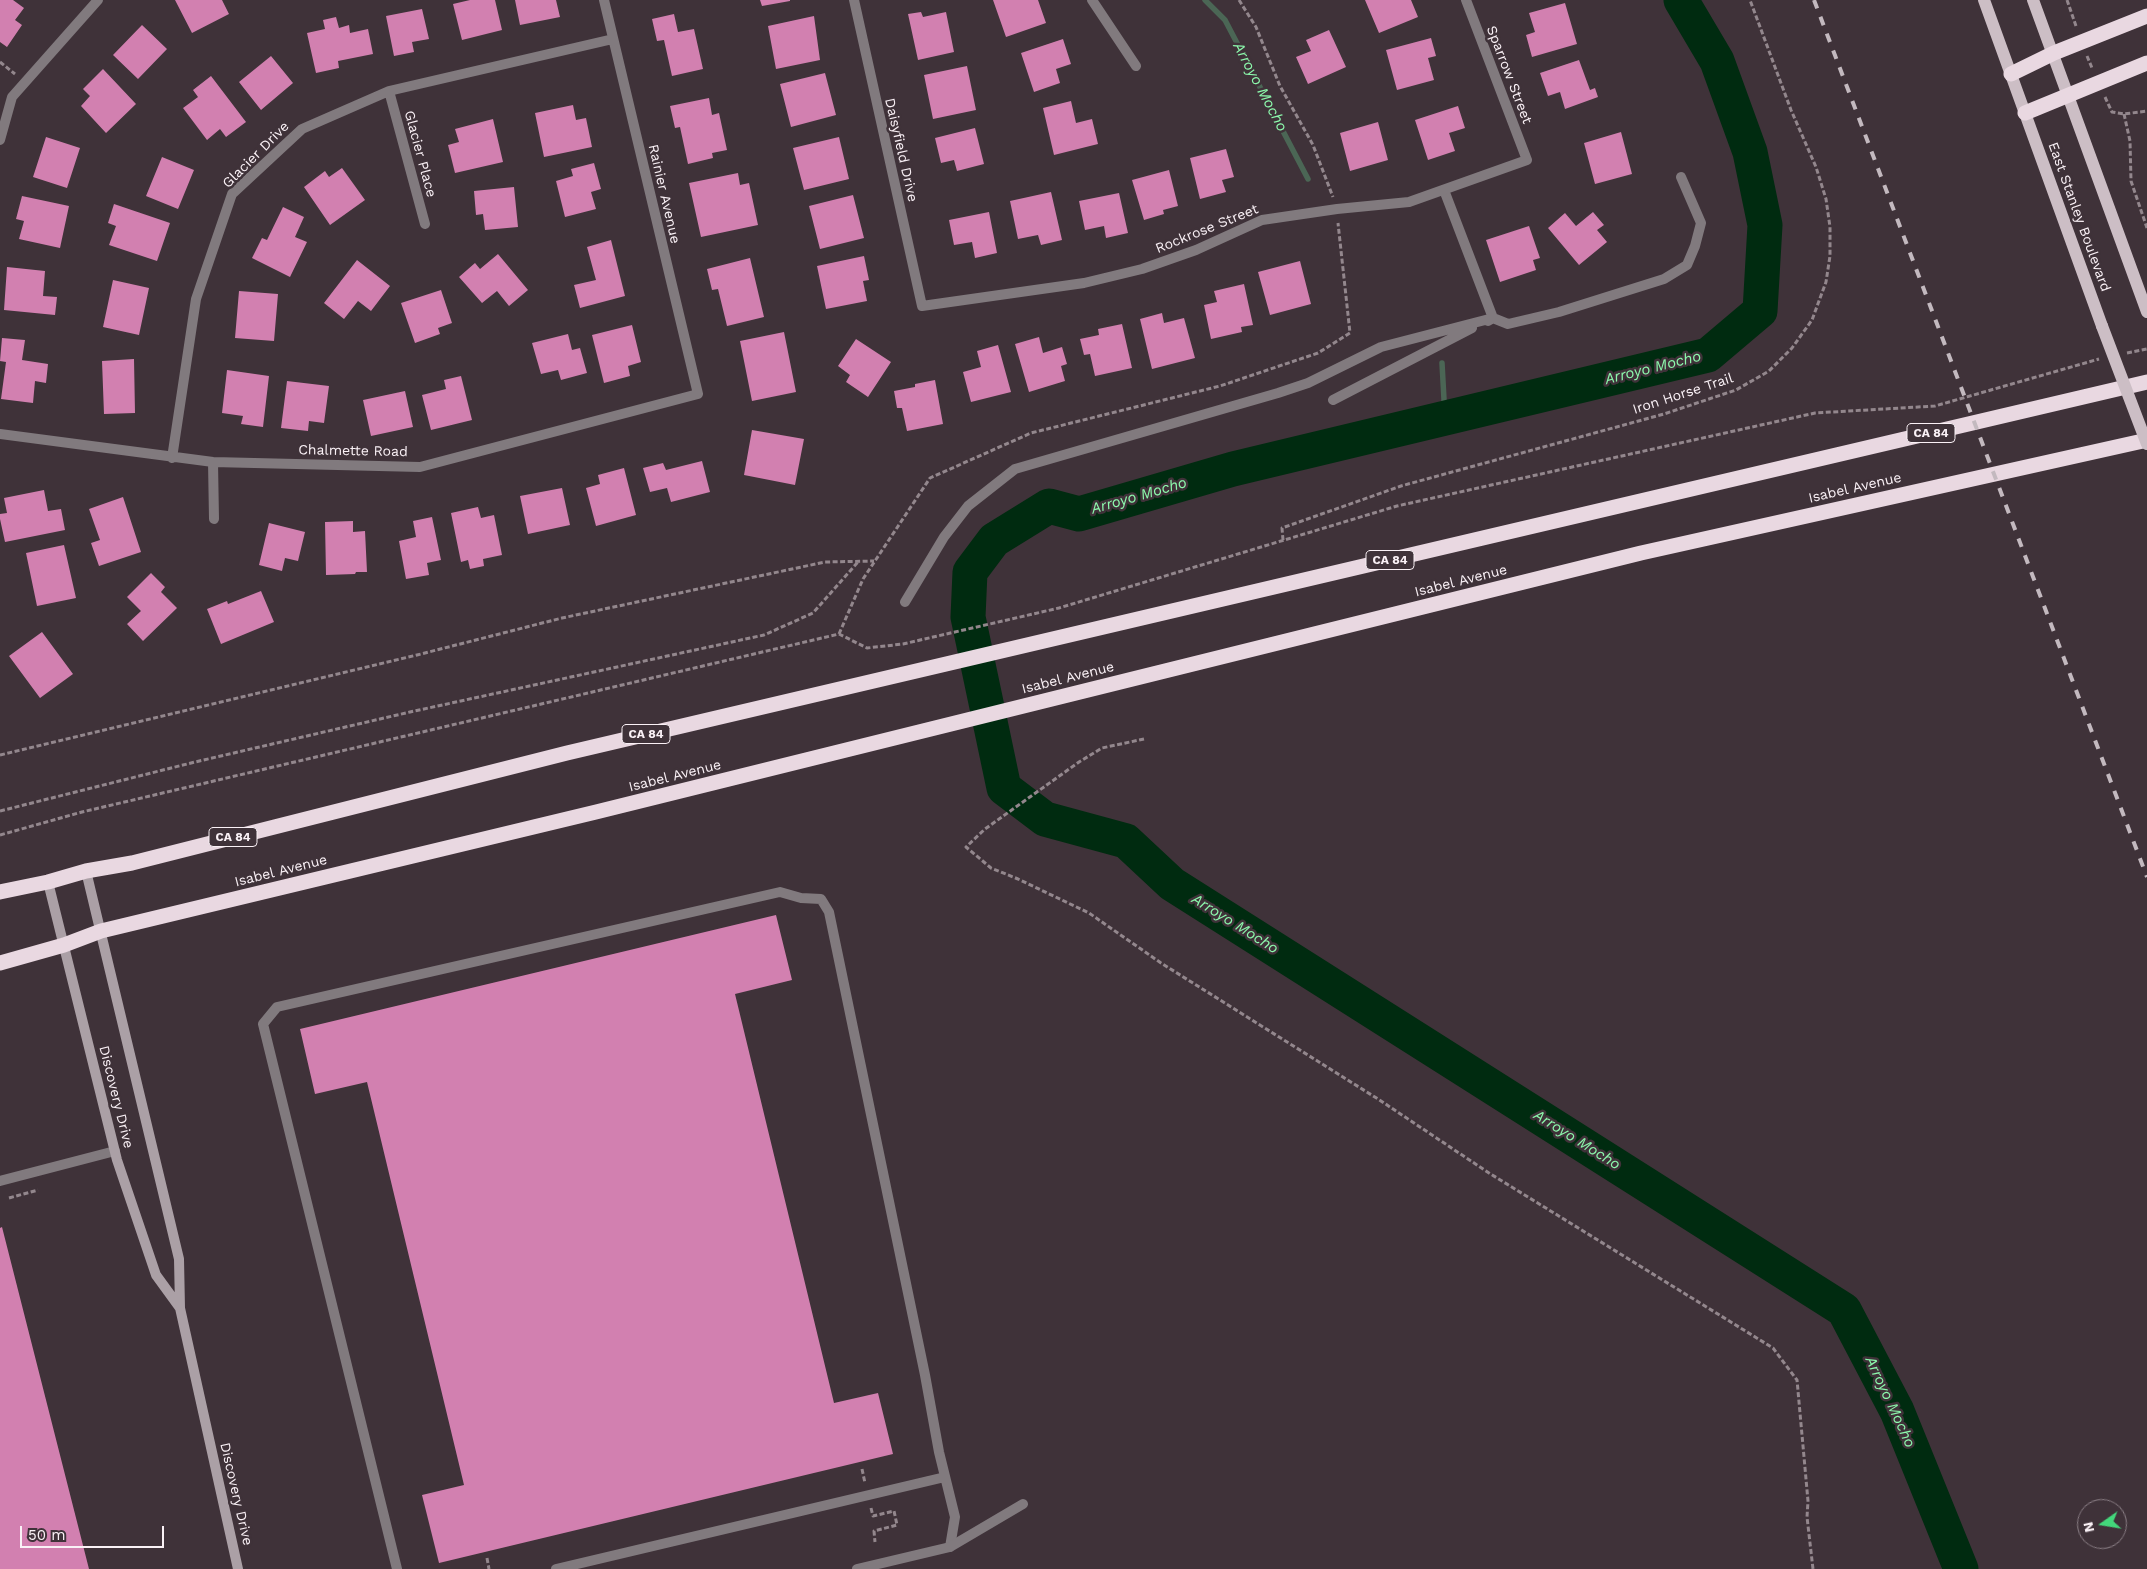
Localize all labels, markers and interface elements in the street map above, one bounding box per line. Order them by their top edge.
street label: Sparrow Street [1483,24,1535,126]
water label: Arroyo Mocho [1229,39,1291,135]
street label: Daisyfield Drive [881,97,921,203]
street label: Glacier Place [400,109,440,199]
street label: Glacier Drive [219,118,293,192]
street label: East Stanley Boulevard [2044,140,2114,294]
street label: Rainier Avenue [644,143,684,245]
street label: Rockrose Street [1153,201,1261,257]
water label: Arroyo Mocho [1603,347,1703,389]
street label: Iron Horse Trail [1631,370,1735,418]
road number: CA 84 [1907,423,1955,442]
street label: Chalmette Road [298,442,408,460]
street label: Isabel Avenue [1807,469,1903,507]
water label: Arroyo Mocho [1089,474,1189,518]
road number: CA 84 [1366,550,1414,570]
street label: Isabel Avenue [1413,561,1509,601]
street label: Isabel Avenue [1020,658,1116,698]
road number: CA 84 [622,724,670,744]
street label: Isabel Avenue [627,756,723,796]
road number: CA 84 [209,828,257,846]
street label: Isabel Avenue [233,851,329,891]
water label: Arroyo Mocho [1188,890,1282,958]
street label: Discovery Drive [95,1044,137,1150]
water label: Arroyo Mocho [1530,1106,1624,1174]
water label: Arroyo Mocho [1861,1353,1919,1451]
street label: Discovery Drive [216,1441,256,1547]
north arrow [2077,1499,2127,1549]
scale bar [22,1516,166,1548]
text: N [2079,1520,2097,1534]
text: 50 m [28,1526,65,1544]

